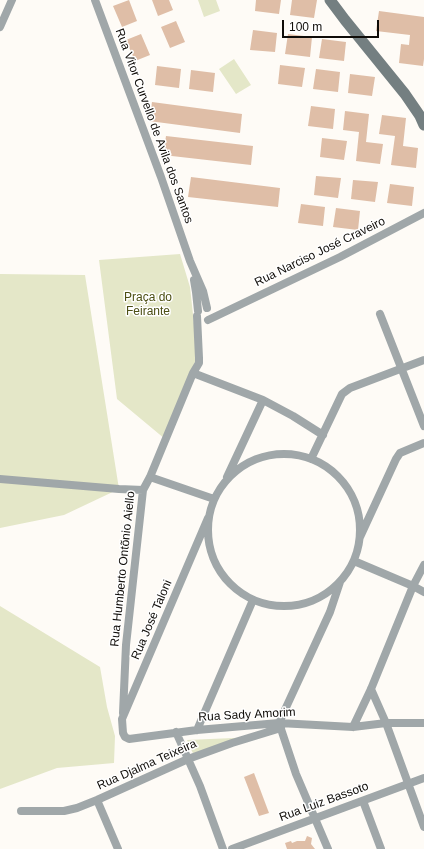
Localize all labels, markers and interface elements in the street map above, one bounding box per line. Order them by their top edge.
scale bar [284,12,381,38]
text: 100 m [289,20,322,34]
street label: Rua Vitor Curvello de Avila dos Santos [112,27,196,225]
street label: Rua Narciso José Craveiro [252,214,388,290]
park label: Praça do Feirante [124,291,172,319]
street label: Rua Humberto Ontõnio Aiello [108,491,138,647]
street label: Rua José Taloni [129,578,175,662]
street label: Rua Sady Amorim [198,705,296,725]
street label: Rua Djalma Teixeira [95,737,199,793]
street label: Rua Luiz Bassoto [277,779,371,825]

